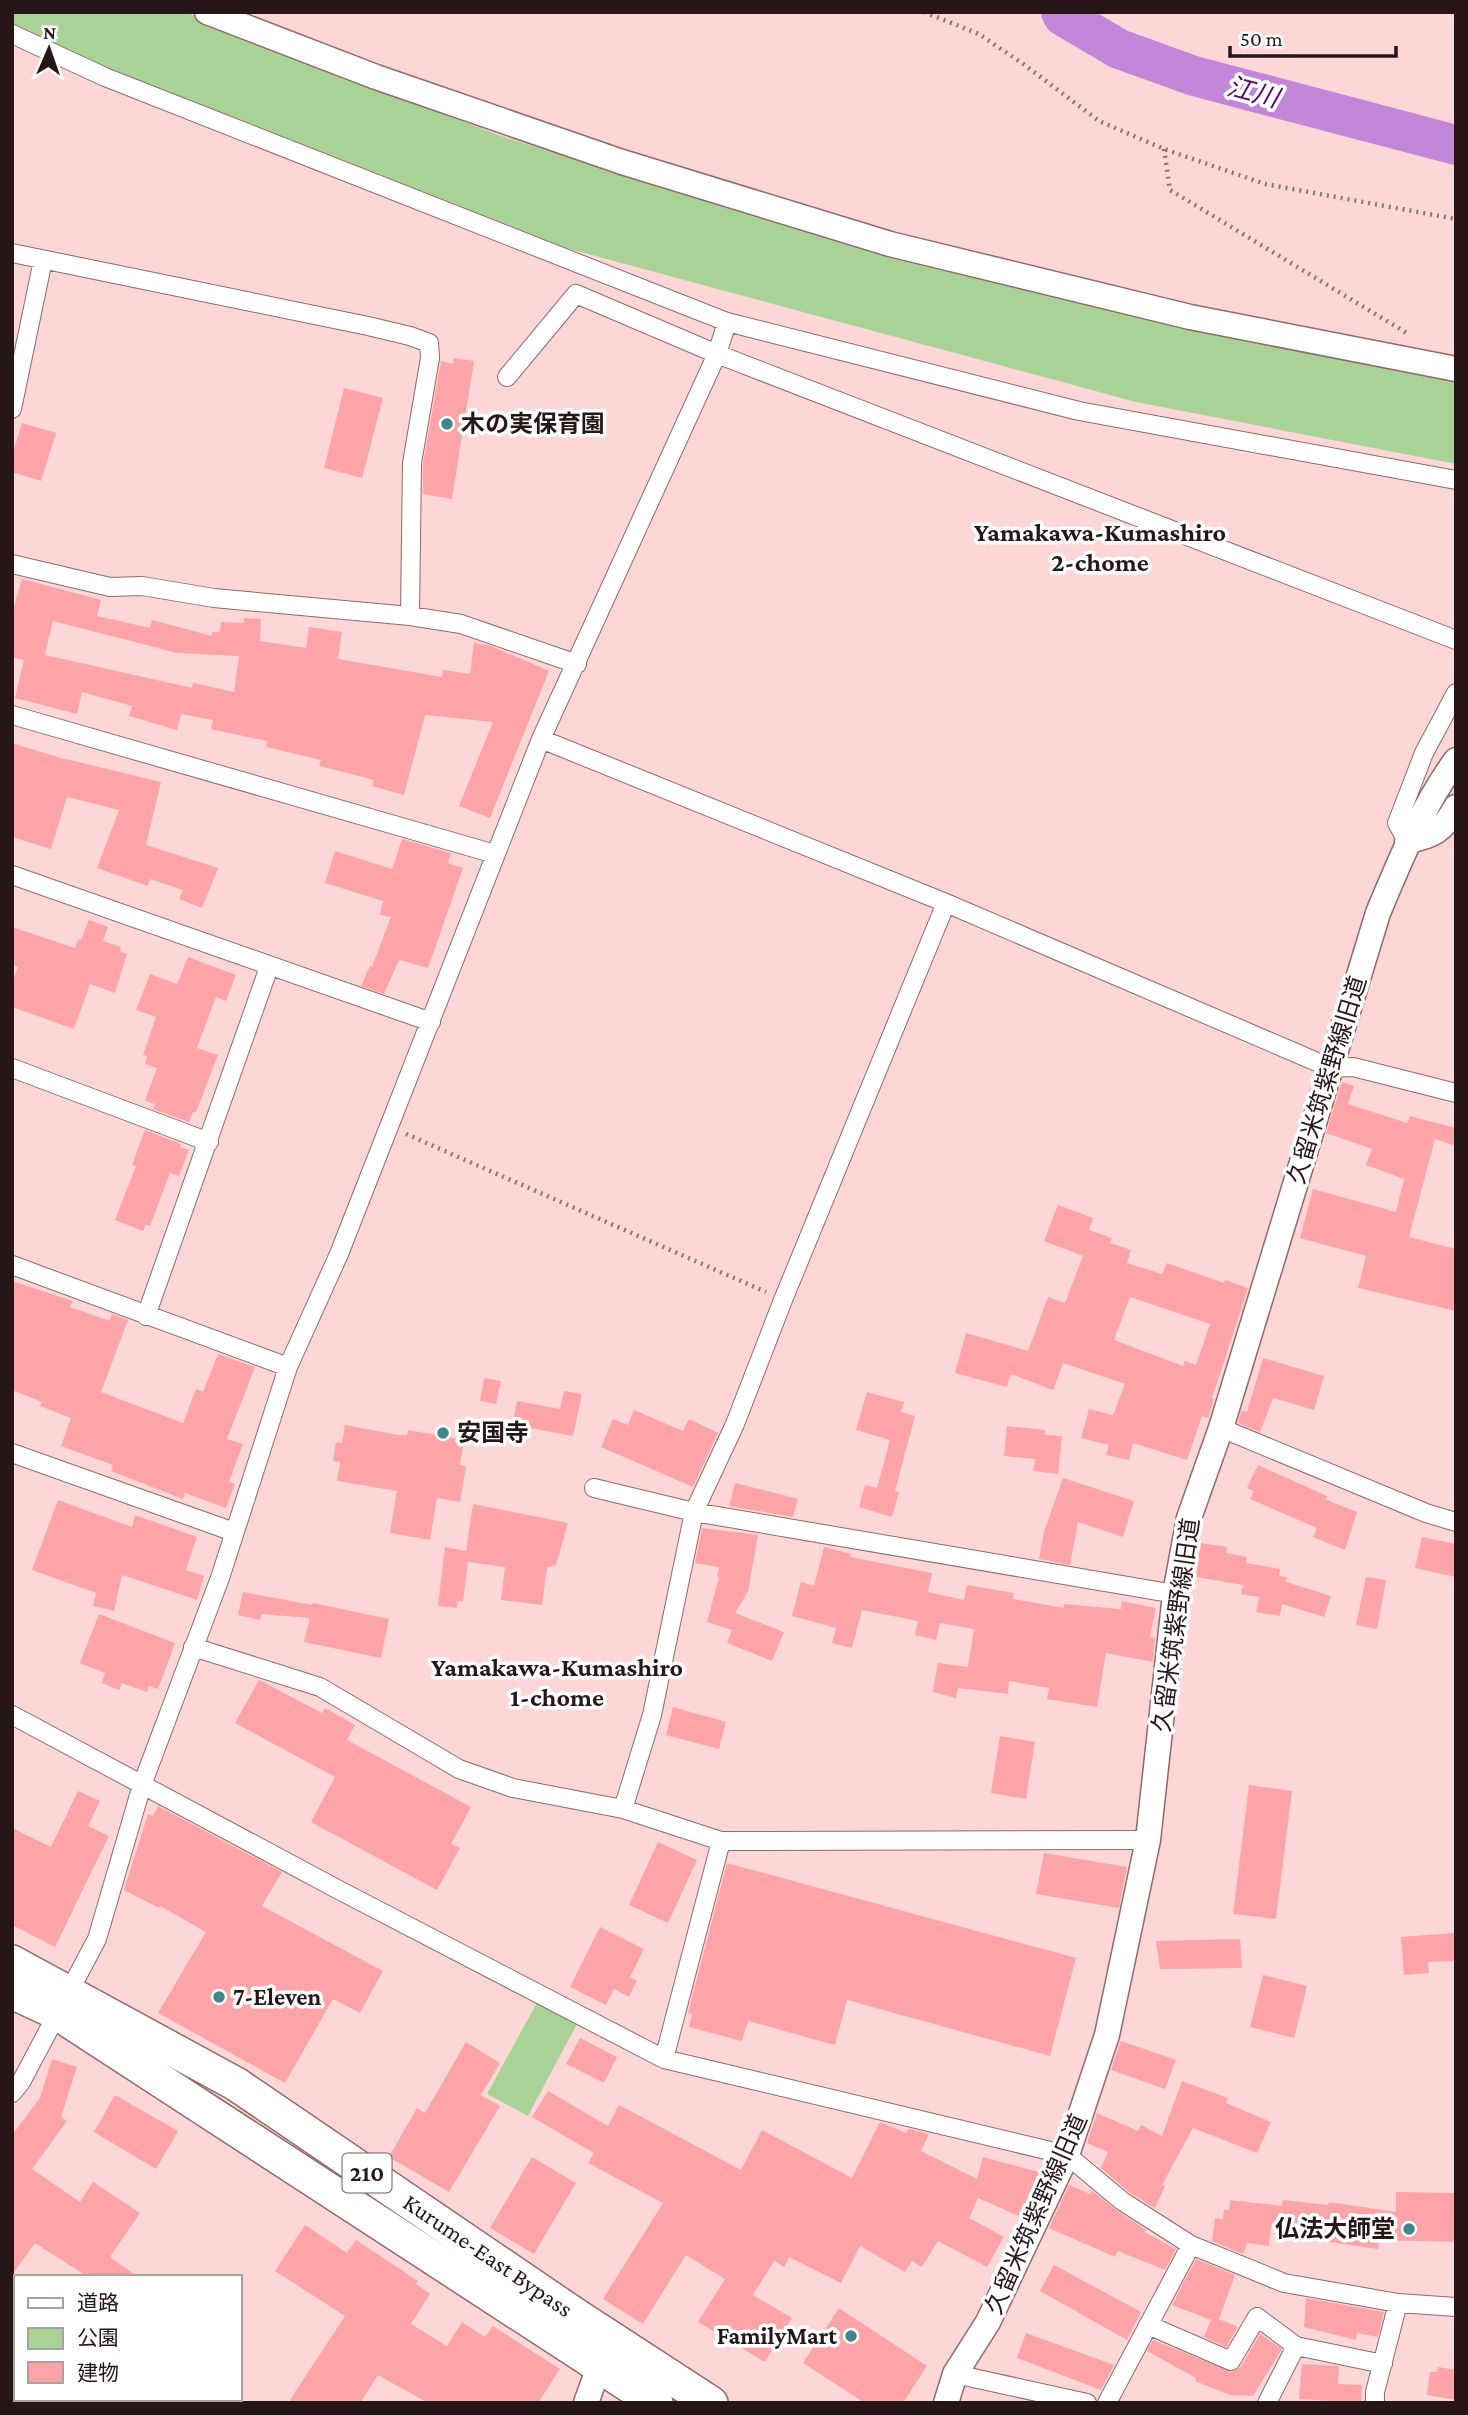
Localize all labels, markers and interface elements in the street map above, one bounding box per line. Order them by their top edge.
north arrow [14,14,84,84]
scale bar [1230,14,1396,58]
text: N [43,22,56,43]
text: 50 m [1240,27,1283,51]
water label: 江川 [1224,72,1285,114]
place label: 木の実保育園 [461,410,605,437]
marker: 木の実保育園 [439,416,455,432]
district label: Yamakawa-Kumashiro 2-chome [974,518,1226,577]
street label: 久留米筑紫野線旧道 [1282,973,1371,1187]
place label: 安国寺 [457,1419,529,1446]
marker: 安国寺 [435,1425,451,1441]
street label: 久留米筑紫野線旧道 [1147,1516,1204,1734]
district label: Yamakawa-Kumashiro 1-chome [431,1653,683,1712]
place label: 7-Eleven [233,1983,321,2010]
marker: 7-Eleven [211,1989,227,2005]
street label: 久留米筑紫野線旧道 [979,2110,1092,2318]
road number: 210 [342,2154,392,2192]
street label: Kurume-East Bypass [399,2188,578,2322]
place label: 仏法大師堂 [1275,2215,1395,2242]
marker: 仏法大師堂 [1401,2221,1417,2237]
legend [14,2275,242,2401]
text: 道路 [77,2291,119,2315]
place label: FamilyMart [717,2322,837,2349]
text: 公園 [77,2326,119,2350]
marker: FamilyMart [843,2328,859,2344]
text: 建物 [77,2361,119,2385]

